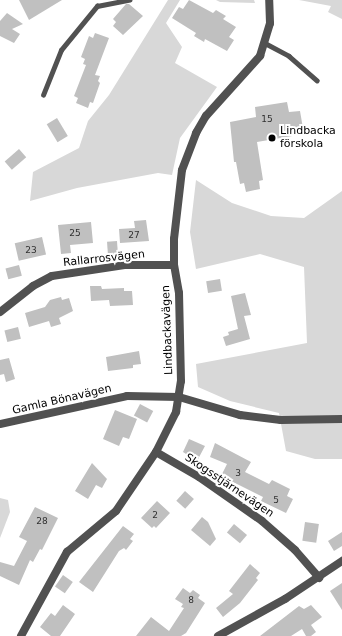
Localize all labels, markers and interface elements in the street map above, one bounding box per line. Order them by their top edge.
house number: 15 [261,114,273,124]
place label: Lindbacka förskola [280,125,336,151]
marker: Lindbacka förskola [267,133,277,143]
house number: 25 [69,228,81,238]
house number: 27 [128,230,140,240]
house number: 23 [25,245,37,255]
street label: Rallarrosvägen [63,248,145,270]
street label: Lindbackavägen [160,285,176,375]
street label: Gamla Bönavägen [11,382,113,418]
street label: Skogsstjärnevägen [182,451,276,521]
house number: 3 [235,468,241,478]
house number: 5 [273,495,279,505]
house number: 2 [152,510,158,520]
house number: 28 [36,516,48,526]
house number: 8 [188,595,194,605]

